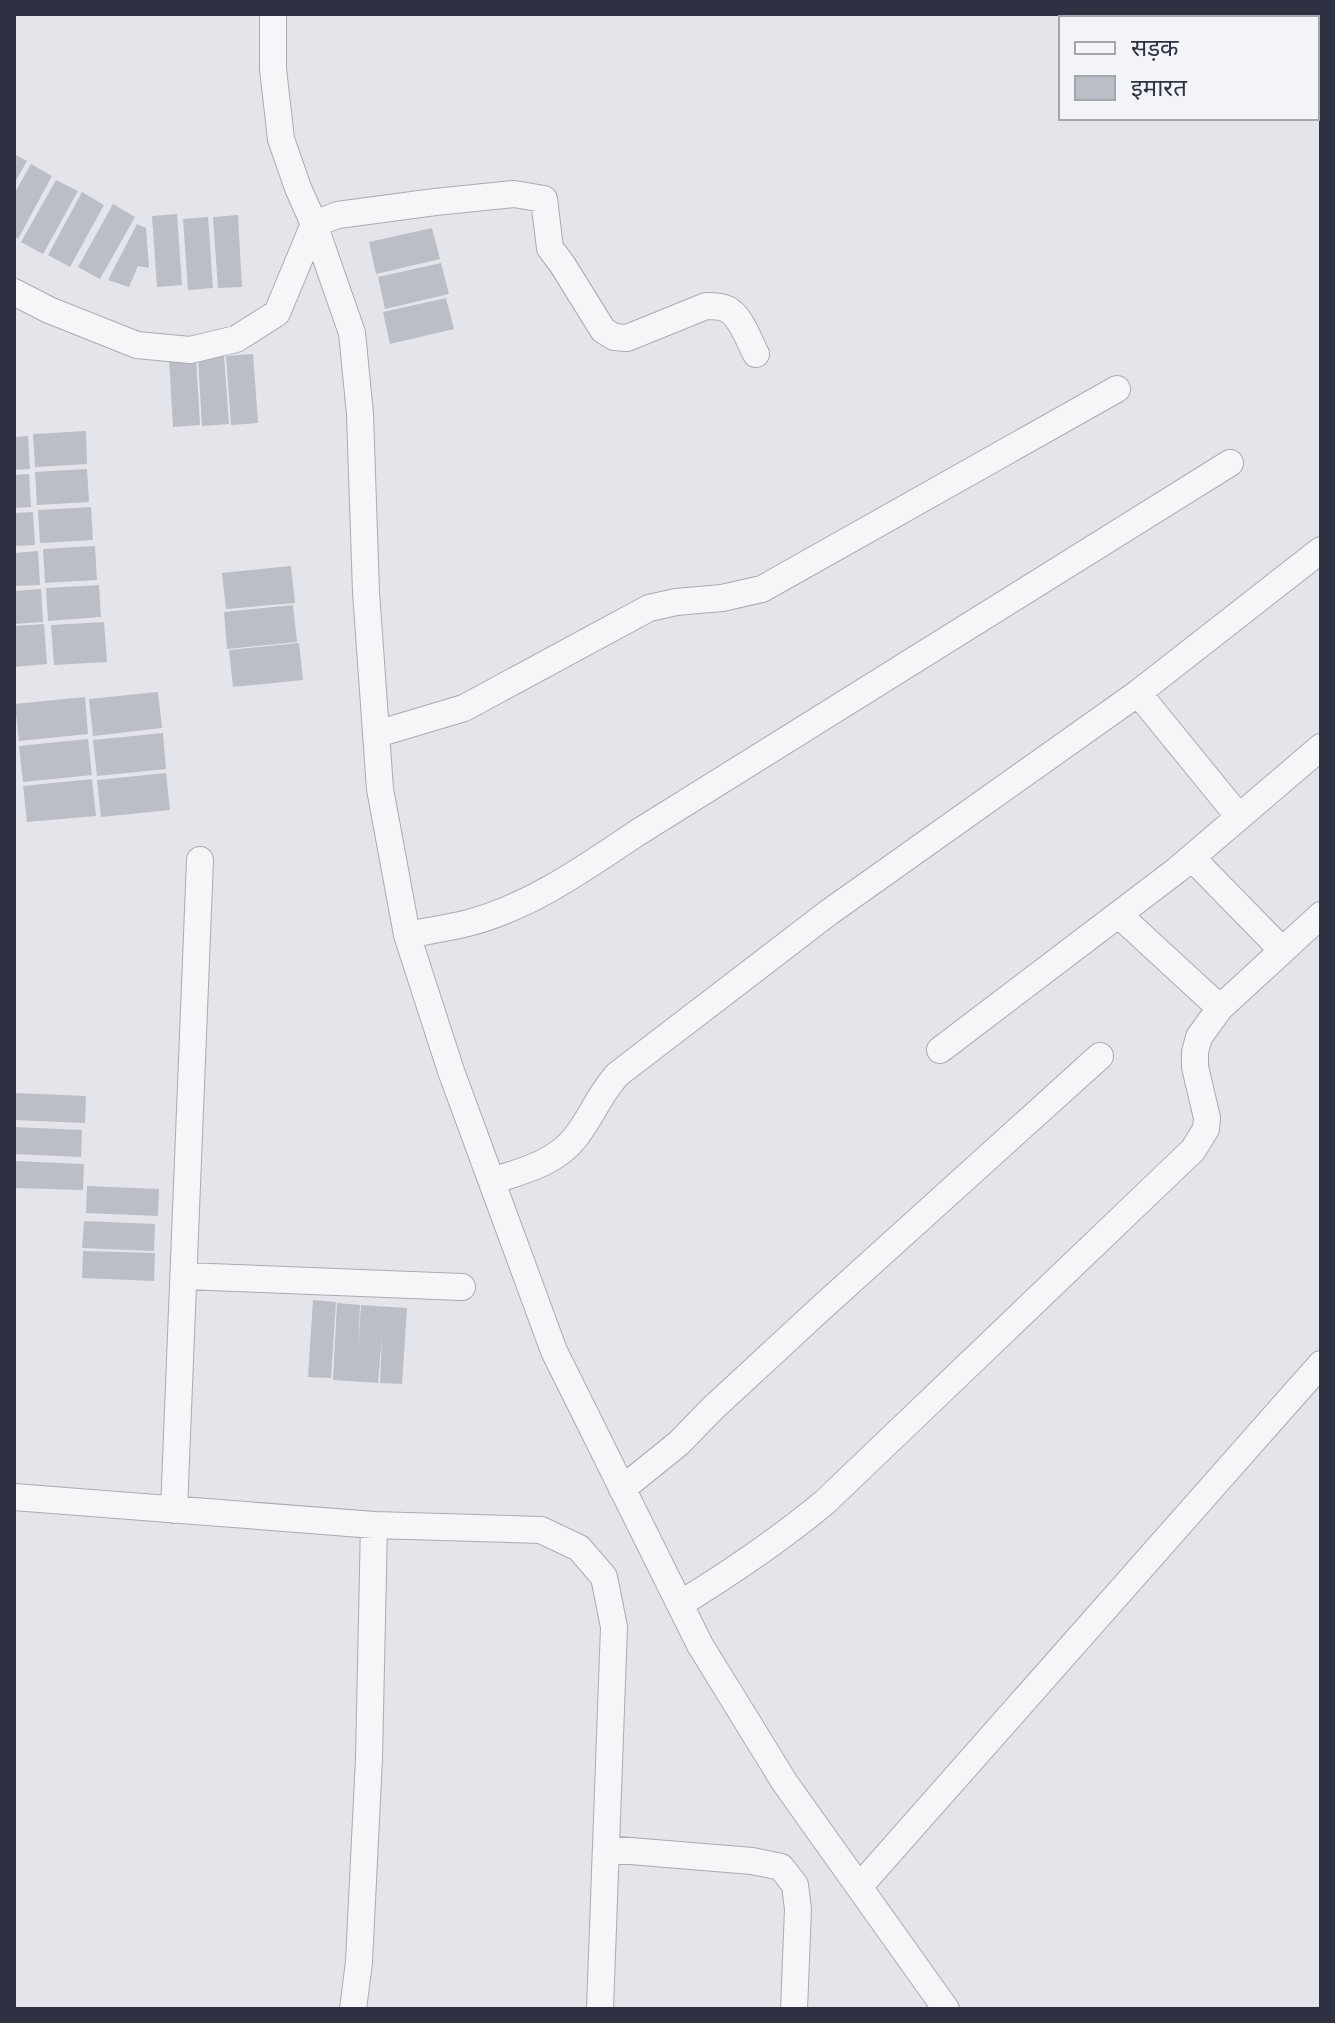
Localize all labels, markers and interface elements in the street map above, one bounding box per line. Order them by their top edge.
legend [1059,16,1319,120]
text: सड़क [1131,30,1179,65]
text: इमारत [1131,70,1188,105]

